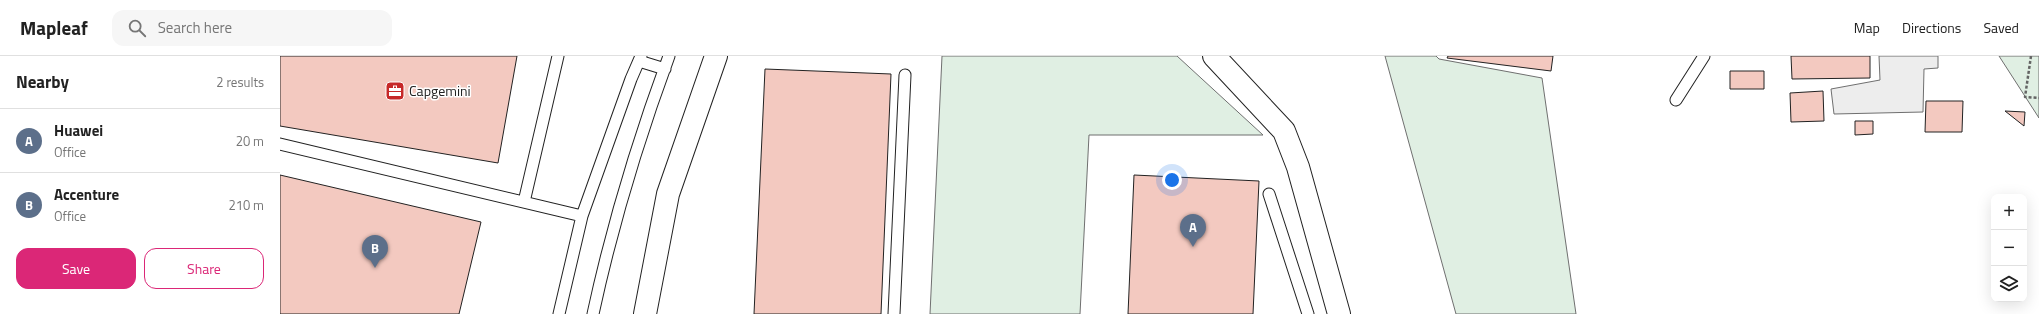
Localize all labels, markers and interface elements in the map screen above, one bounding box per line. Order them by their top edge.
search box [112,10,392,46]
text: Mapleaf [20,13,88,42]
text: Search here [158,16,232,39]
icon: search [126,17,148,39]
text: Map [1854,17,1880,38]
text: Directions [1902,17,1961,38]
text: Saved [1983,17,2019,38]
text: Nearby [16,69,69,95]
text: 2 results [216,72,264,92]
office icon: Capgemini [384,80,406,102]
place label: Capgemini [409,80,471,101]
text: Huawei [54,119,103,142]
text: A [25,131,33,151]
text: 20 m [236,131,264,151]
text: Office [54,142,86,162]
your location [1162,170,1182,190]
text: Accenture [54,183,119,206]
map controls [1991,194,2027,302]
button: + [1991,194,2027,230]
text: B [25,195,33,215]
text: 210 m [228,195,264,215]
text: Office [54,206,86,226]
pin: A [1180,214,1206,247]
button: − [1991,230,2027,266]
pin: B [362,235,388,268]
button: Save [16,248,136,289]
button: Share [144,248,264,289]
button: layers [1991,266,2027,302]

